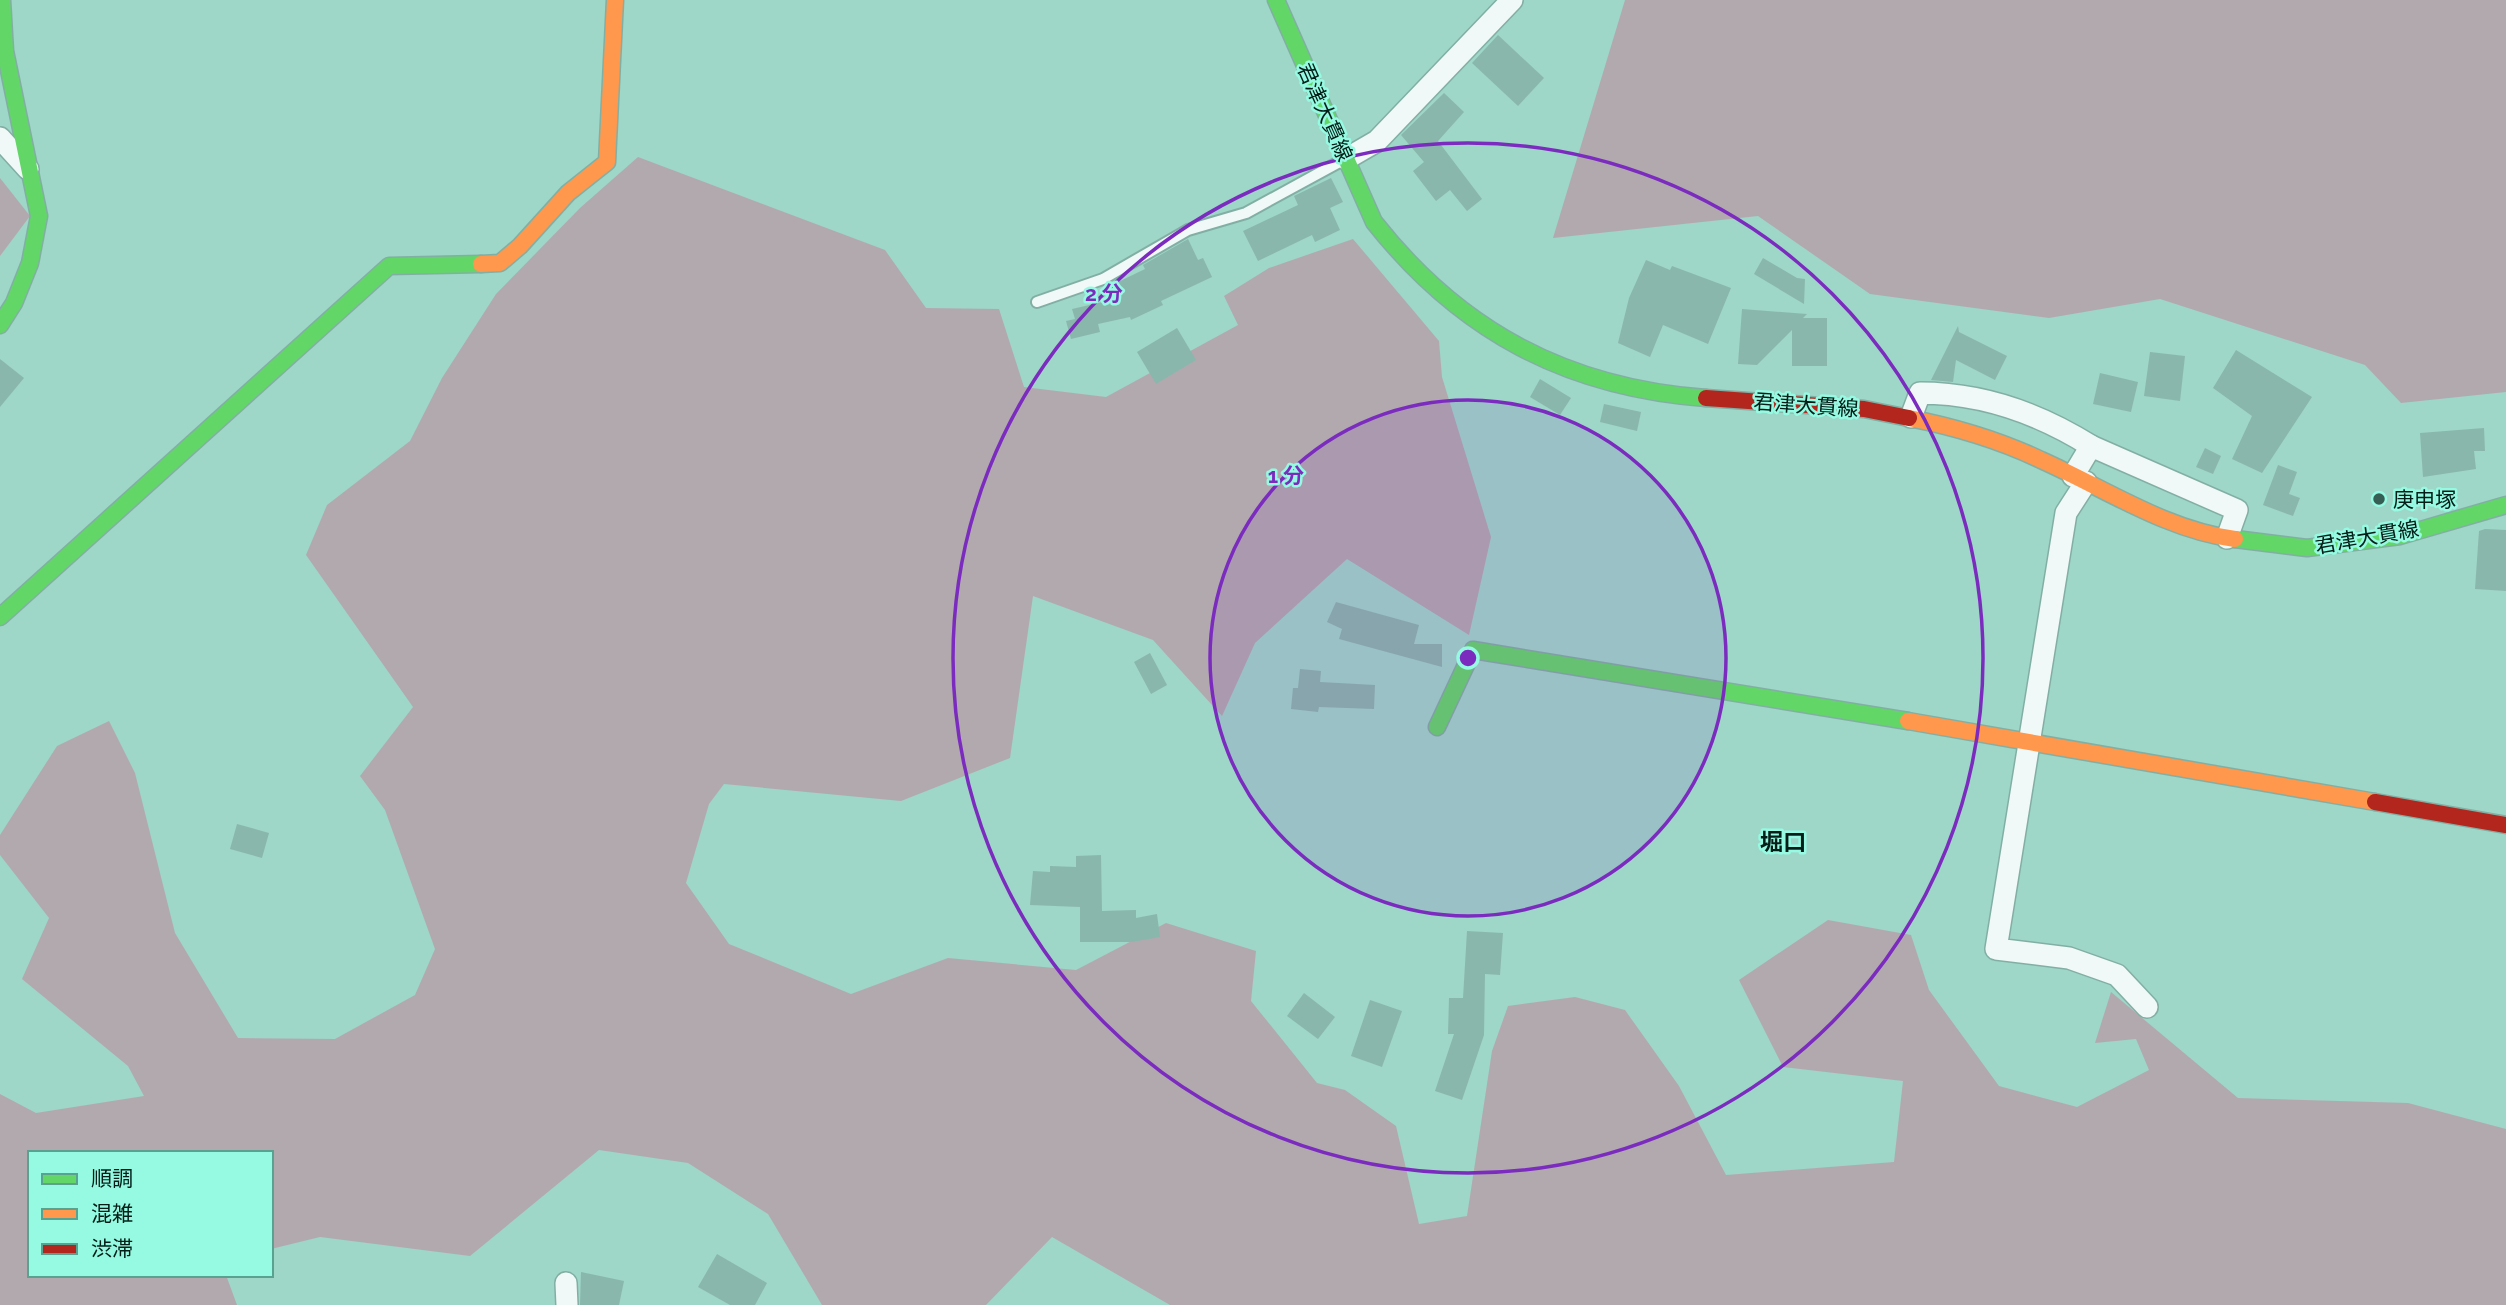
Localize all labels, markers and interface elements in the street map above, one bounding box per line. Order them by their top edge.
street label: 君津大貫線 [1292,59,1358,165]
text: 2 分 [1085,281,1123,306]
street label: 君津大貫線 [1753,389,1859,421]
text: 1 分 [1268,463,1304,488]
place label: 庚申塚 [2393,487,2456,512]
marker: 庚申塚 [2371,491,2387,507]
street label: 君津大貫線 [2313,516,2421,558]
centre of rings [1456,646,1480,670]
district label: 堀口 [1760,828,1806,855]
legend [28,1151,273,1277]
text: 順調 [91,1166,133,1191]
text: 混雑 [91,1201,133,1226]
text: 渋滞 [91,1236,133,1261]

